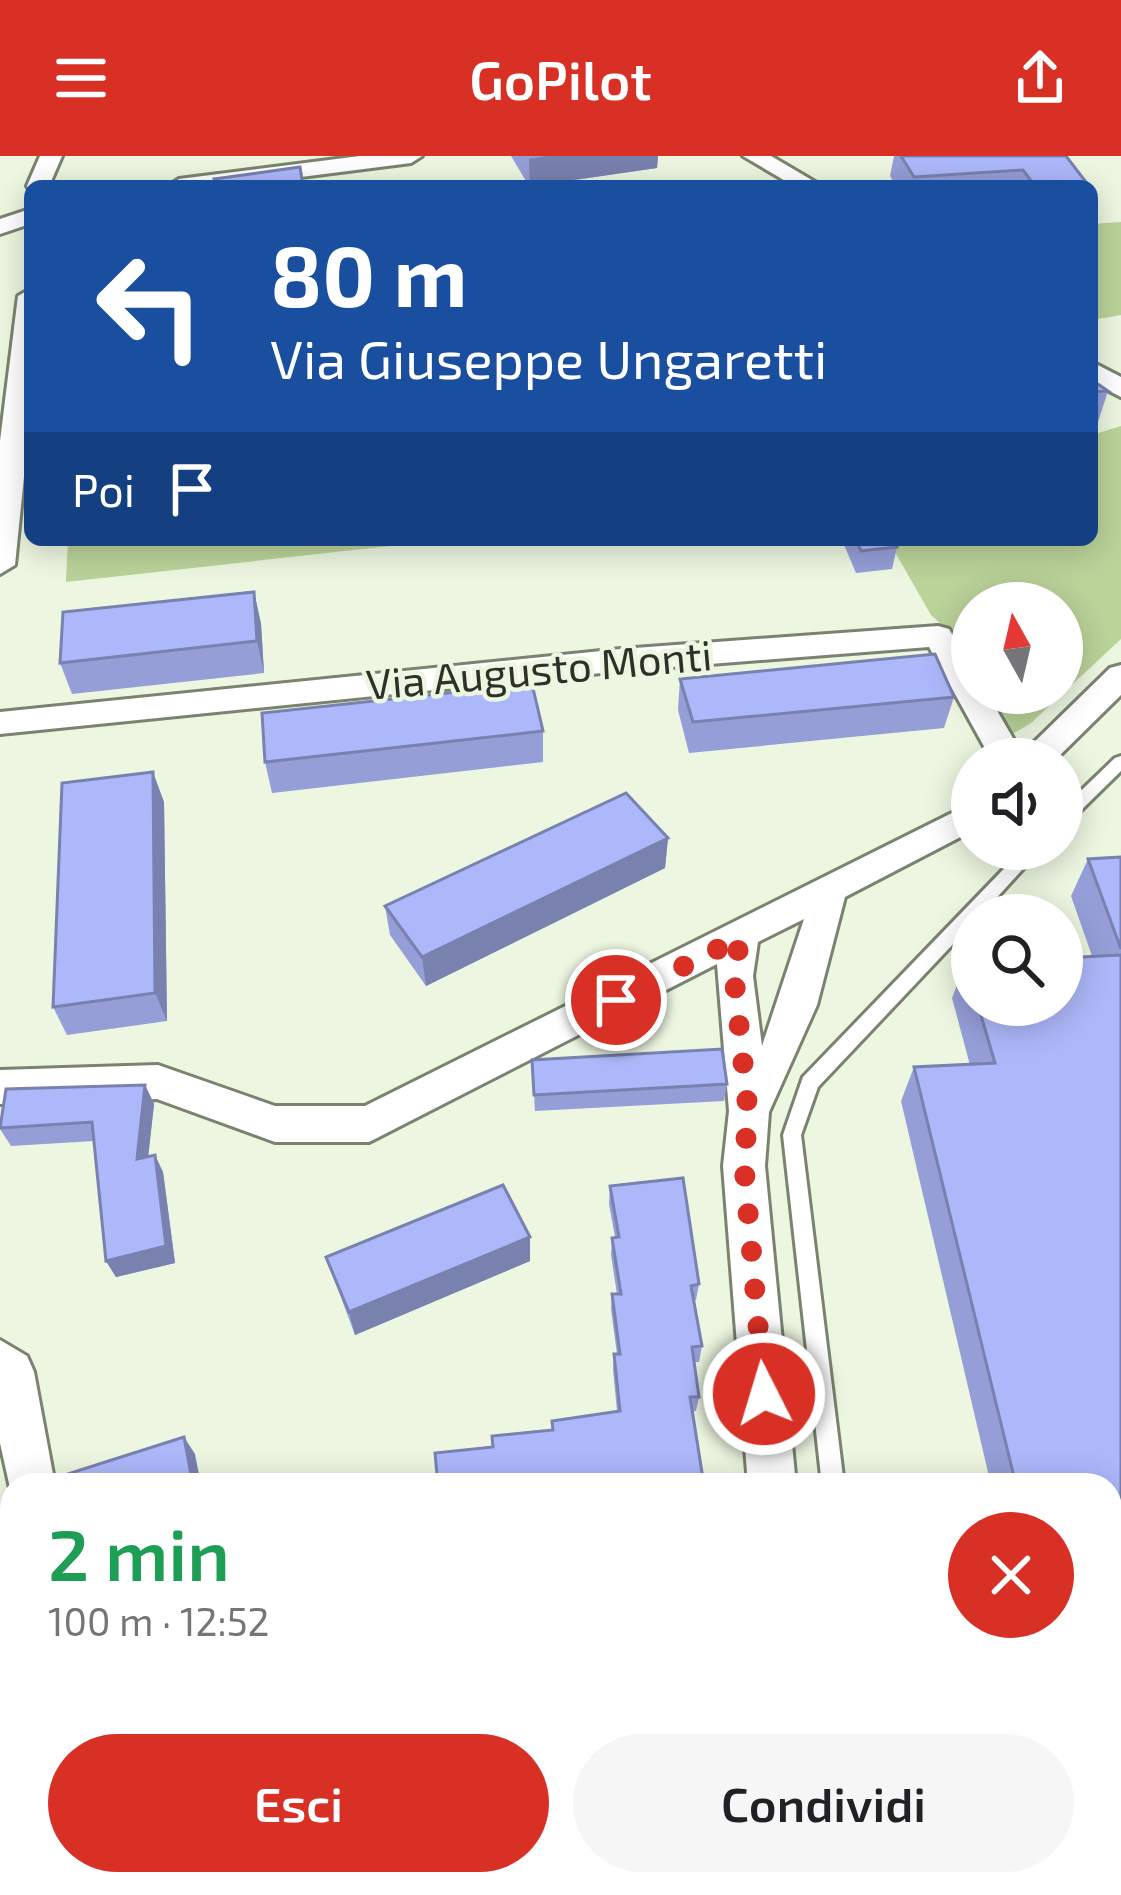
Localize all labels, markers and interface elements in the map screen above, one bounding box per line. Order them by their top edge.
icon: menu [48,45,114,111]
icon: share [1007,45,1073,111]
text: GoPilot [469,46,652,111]
text: 80 m [270,223,467,324]
icon: left [72,228,228,384]
text: Via Giuseppe Ungaretti [270,325,828,390]
icon: arrive [159,456,225,522]
text: Poi [72,462,135,516]
north arrow [951,582,1083,714]
map controls [951,582,1083,1026]
street label: Via Augusto Monti [364,628,714,708]
button: sound [951,738,1083,870]
button: search [951,894,1083,1026]
pin [565,949,667,1051]
icon: arrive [583,967,649,1033]
position arrow [701,1331,827,1457]
text: 2 min [48,1509,230,1595]
button: close [948,1512,1074,1638]
text: 100 m · 12:52 [48,1597,269,1644]
button: Esci [48,1734,549,1872]
button: Condividi [573,1734,1074,1872]

